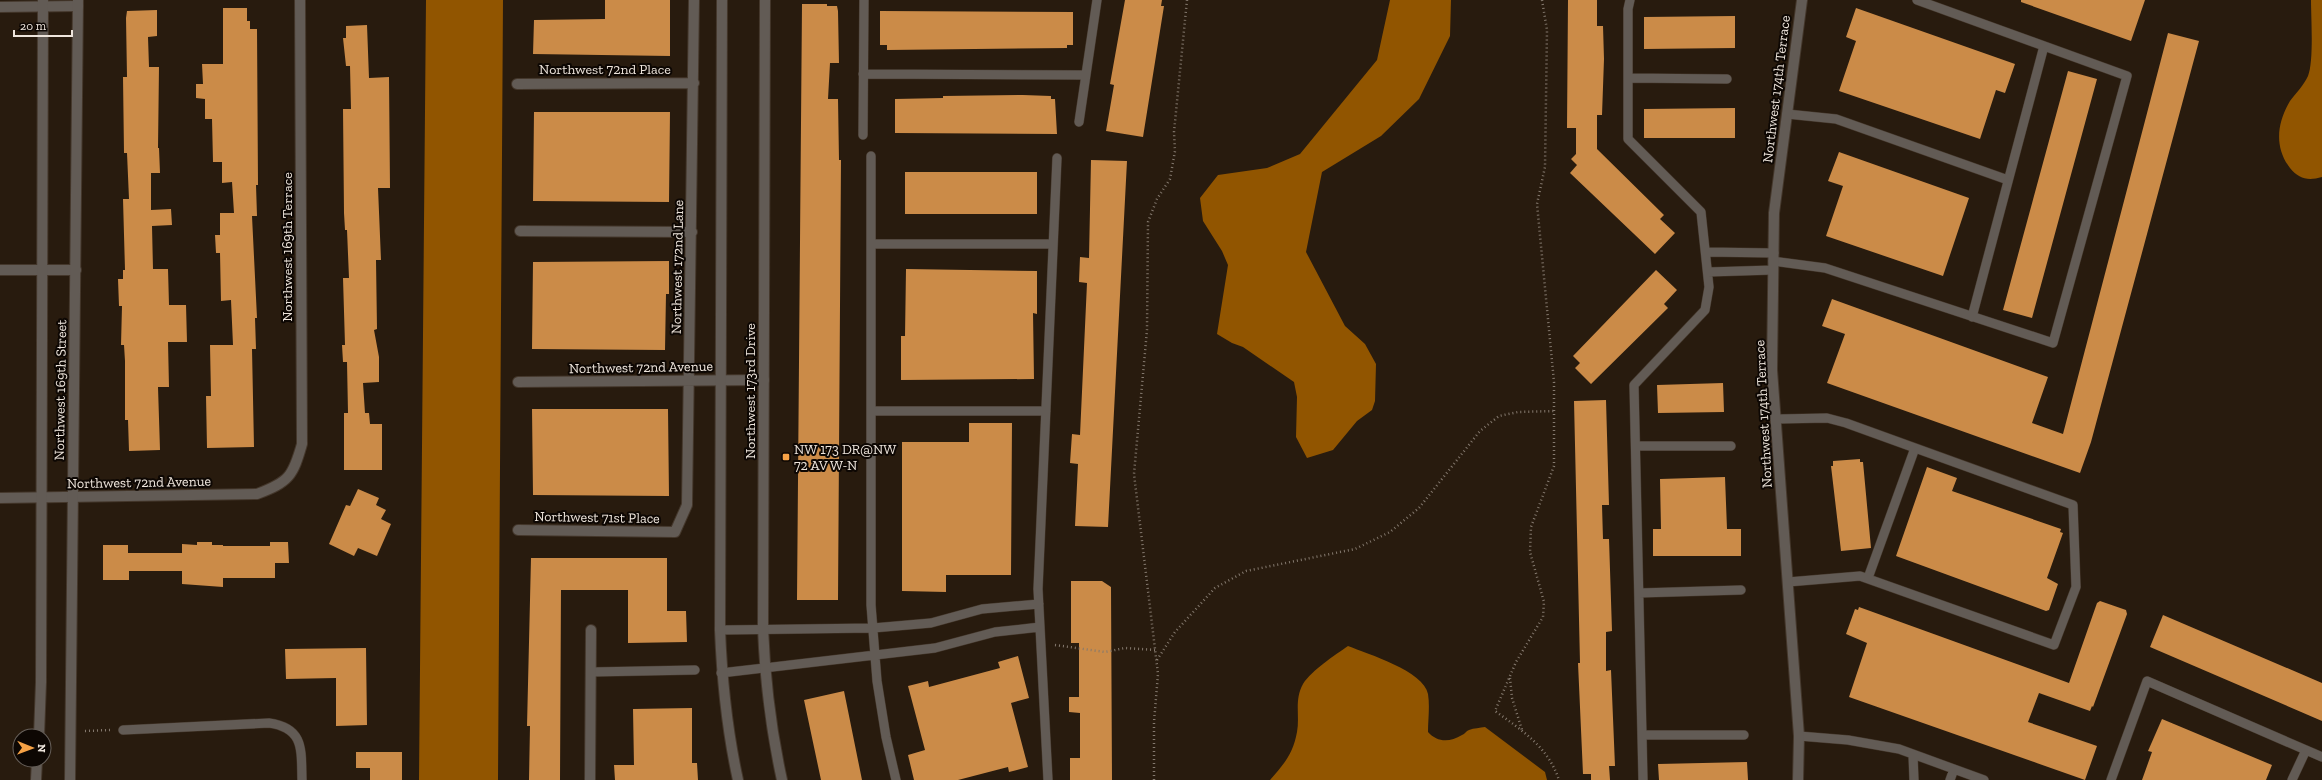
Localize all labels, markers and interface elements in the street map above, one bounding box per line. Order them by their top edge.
scale bar [14,12,72,38]
street label: Northwest 174th Terrace [1759,14,1794,164]
text: 20 m [20,19,47,33]
street label: Northwest 72nd Place [539,61,671,78]
street label: Northwest 169th Terrace [279,172,296,322]
street label: Northwest 172nd Lane [668,199,687,334]
street label: Northwest 169th Street [51,319,70,461]
street label: Northwest 173rd Drive [742,323,759,459]
street label: Northwest 174th Terrace [1751,339,1776,488]
street label: Northwest 72nd Avenue [569,358,714,377]
place label: NW 173 DR@NW 72 AV W-N [794,441,896,474]
marker: NW 173 DR@NW 72 AV W-N [781,452,791,462]
street label: Northwest 72nd Avenue [67,473,212,492]
street label: Northwest 71st Place [534,508,660,527]
north arrow [12,728,52,768]
text: N [35,744,48,753]

